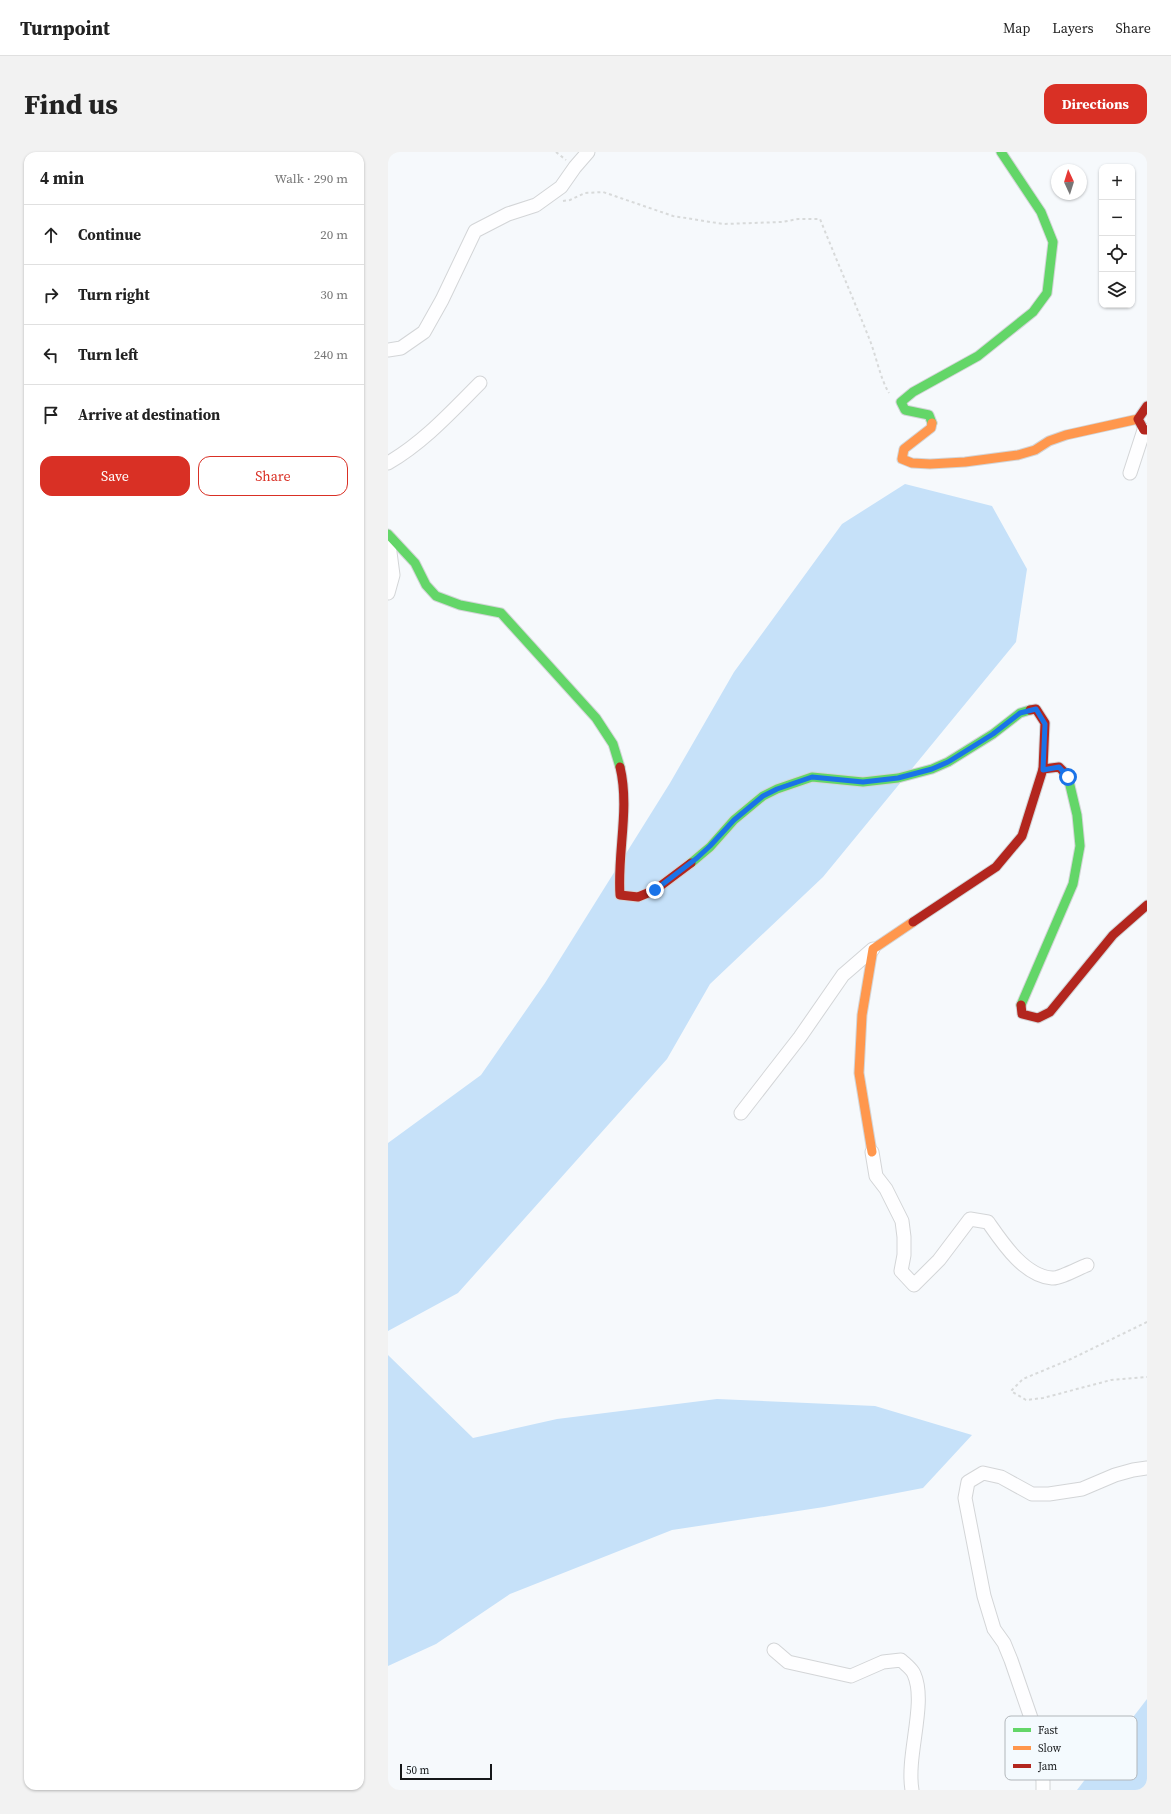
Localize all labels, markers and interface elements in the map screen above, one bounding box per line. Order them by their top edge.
text: Turnpoint [20,15,110,41]
text: Map [1003,18,1030,38]
text: Layers [1052,18,1094,38]
text: Share [1116,18,1151,38]
button: Directions [1044,84,1147,124]
text: Find us [24,85,118,123]
north arrow [1051,164,1087,200]
map controls [1099,164,1135,308]
button: + [1099,164,1135,200]
text: 4 min [40,166,84,190]
text: Walk · 290 m [275,170,348,187]
button: − [1099,200,1135,236]
icon: ahead [40,224,62,246]
text: Continue [78,224,141,245]
text: 20 m [320,226,348,243]
button: locate [1099,236,1135,272]
button: layers [1099,272,1135,308]
icon: right [40,284,62,306]
text: Turn right [78,284,150,305]
text: 30 m [320,286,348,303]
icon: left [40,344,62,366]
text: Turn left [78,344,138,365]
text: 240 m [314,346,348,363]
icon: arrive [40,404,62,426]
text: Arrive at destination [78,404,220,425]
button: Save [40,456,190,496]
button: Share [198,456,348,496]
route start [1059,768,1077,786]
route end [646,881,664,899]
legend [1005,1716,1137,1780]
text: Fast [1038,1723,1058,1738]
text: Slow [1038,1741,1062,1756]
text: Jam [1037,1759,1057,1774]
scale bar [400,1762,492,1781]
text: 50 m [406,1763,429,1778]

